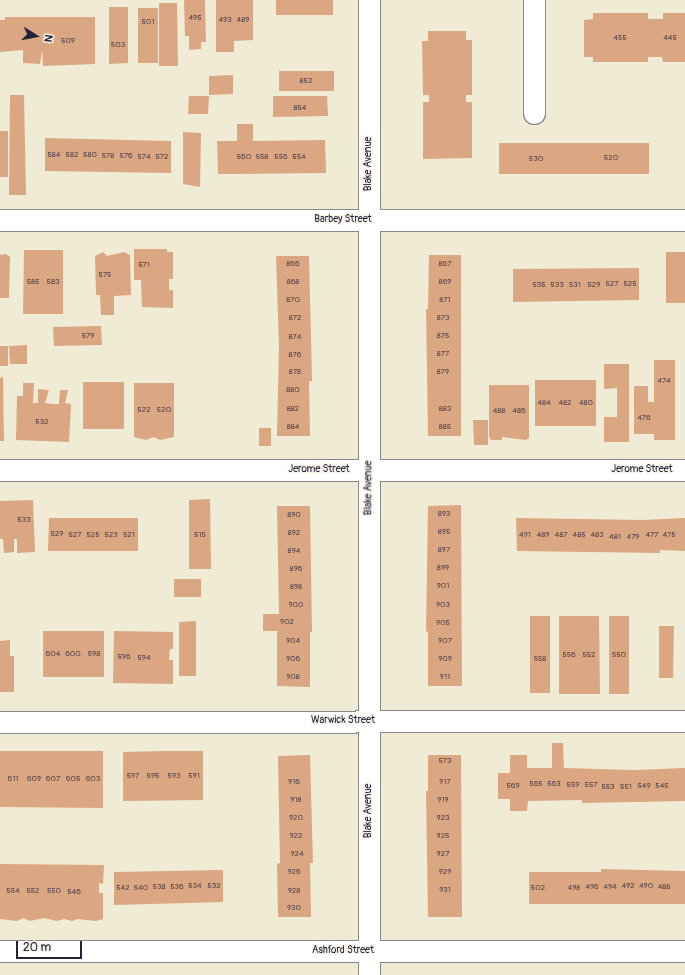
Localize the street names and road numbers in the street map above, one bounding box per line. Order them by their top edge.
street label: Blake Avenue [363,137,375,191]
street label: Barbey Street [314,214,372,226]
street label: Blake Avenue [363,461,375,515]
street label: Jerome Street [288,464,350,476]
street label: Jerome Street [611,464,673,476]
street label: Warwick Street [311,715,375,727]
street label: Blake Avenue [363,784,375,838]
street label: Ashford Street [312,945,374,957]

